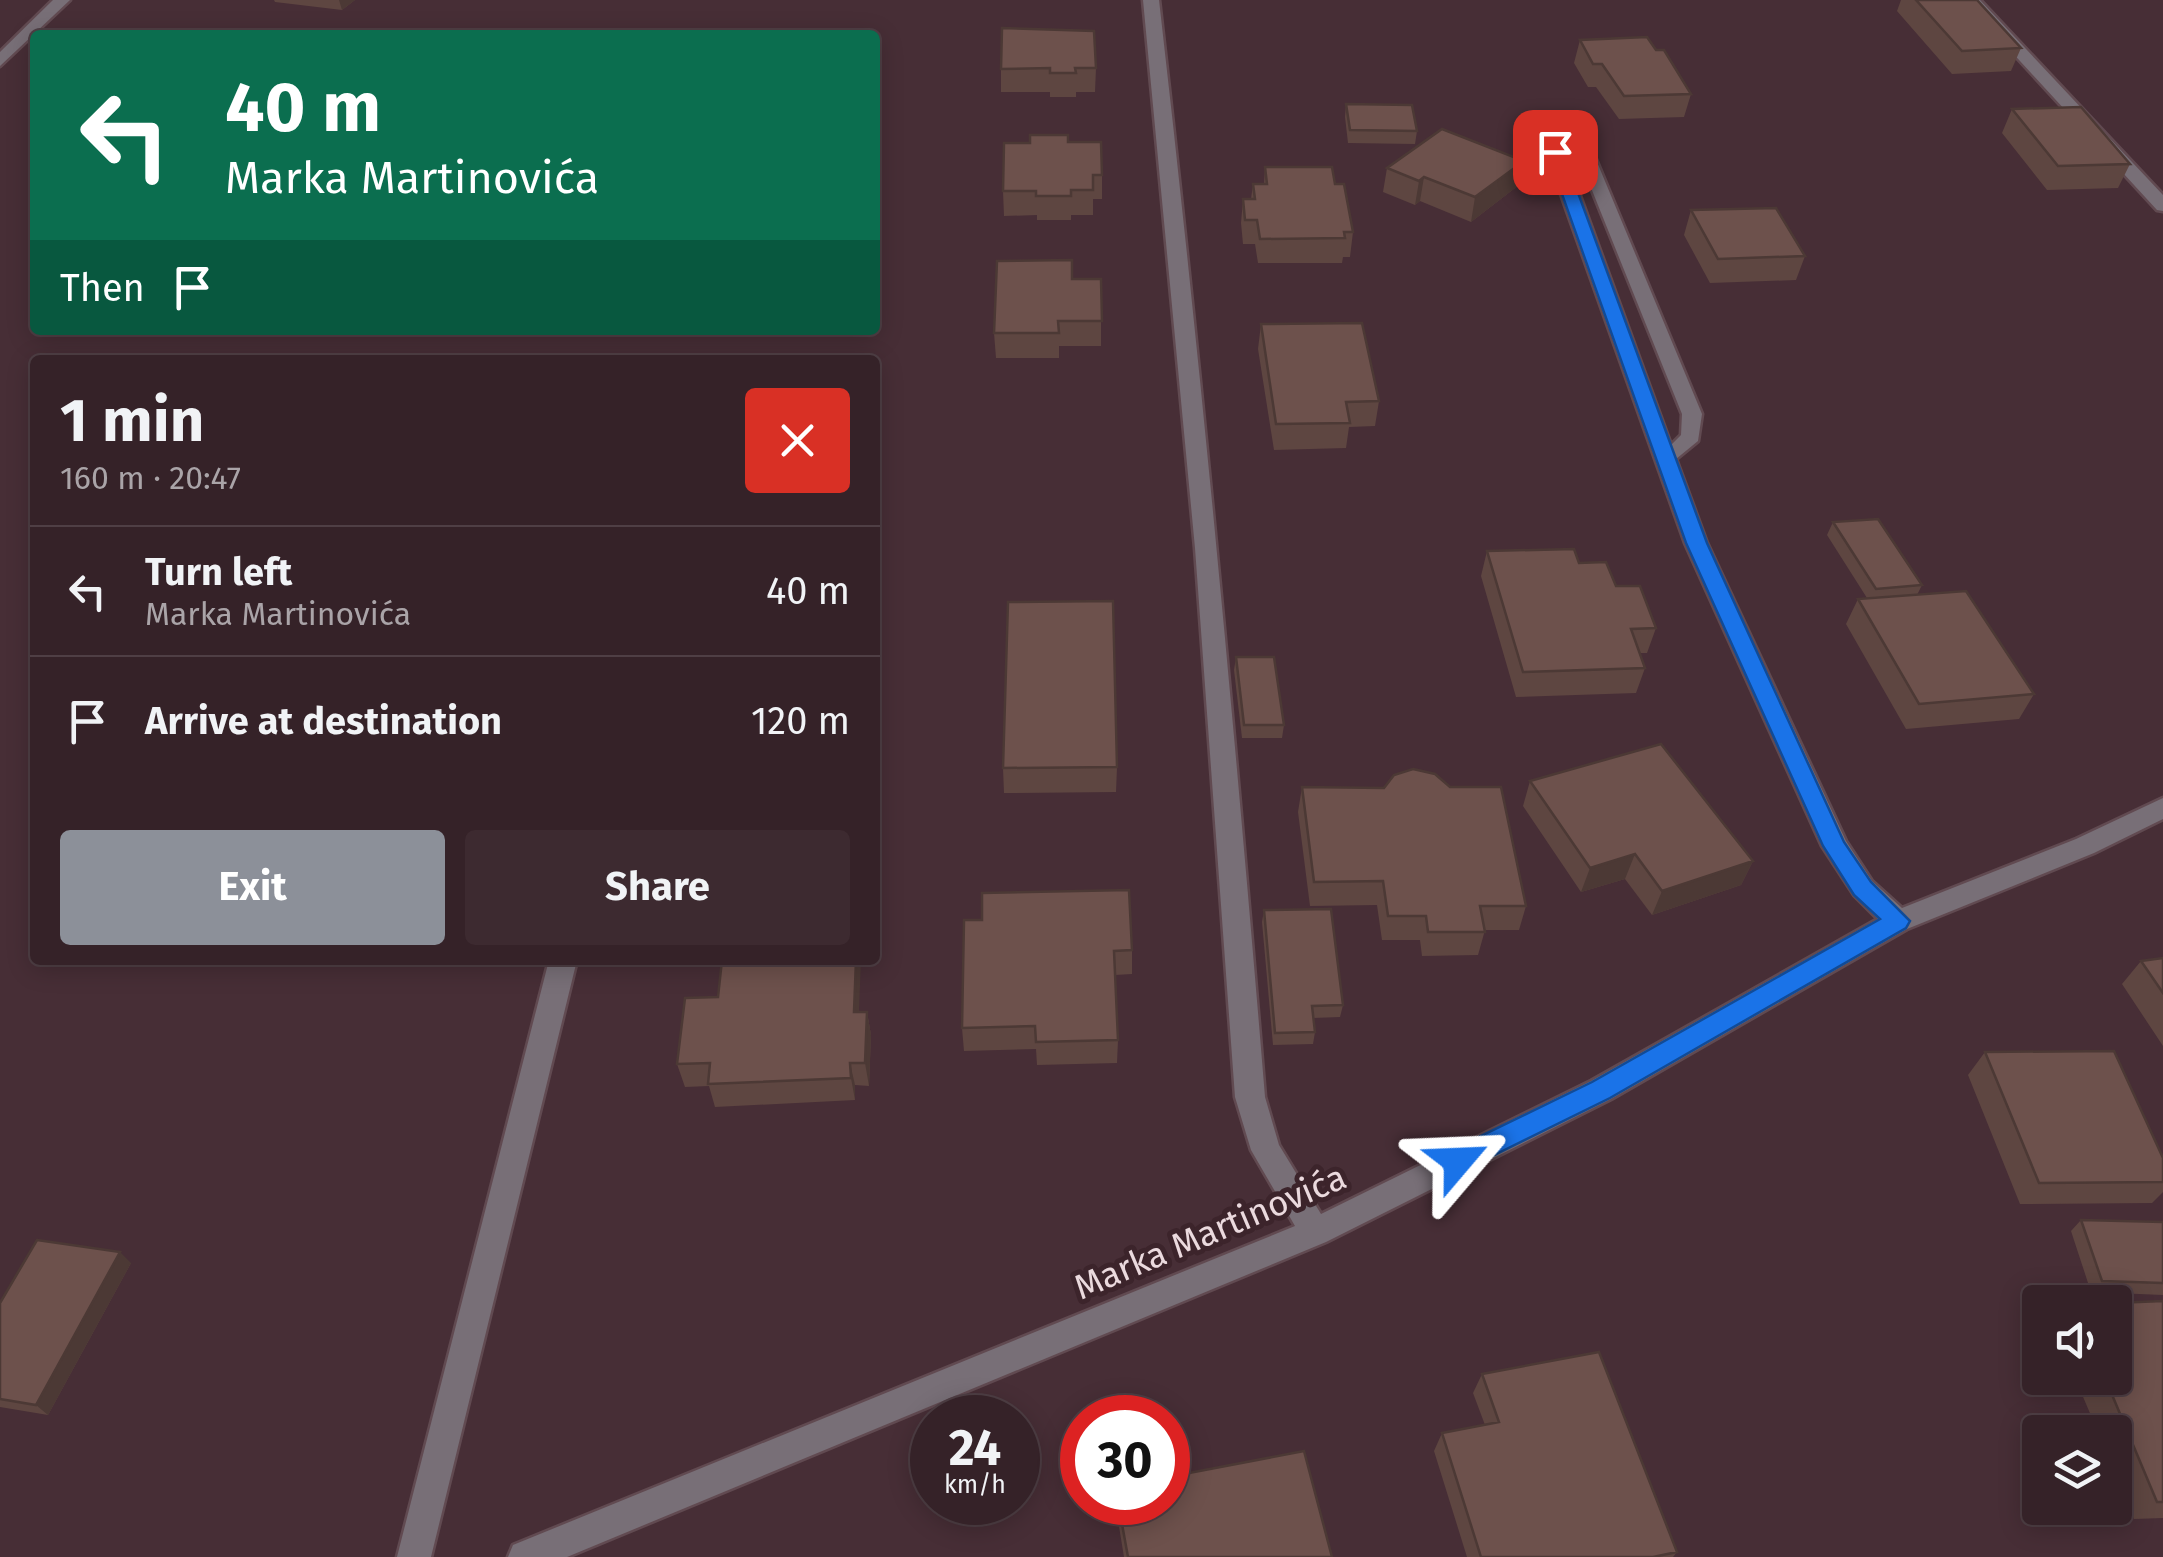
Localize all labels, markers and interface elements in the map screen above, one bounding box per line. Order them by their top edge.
text: 40 m [225,66,381,150]
icon: left [60,70,190,200]
pin [1513,110,1598,195]
icon: arrive [1528,125,1583,180]
text: Marka Martinovića [225,151,599,205]
icon: arrive [165,260,220,315]
text: Then [60,265,145,311]
text: 1 min [60,385,204,457]
button: close [745,388,850,493]
text: 160 m · 20:47 [60,459,241,497]
text: Turn left [145,549,292,595]
icon: left [60,564,115,619]
text: 40 m [766,568,850,614]
text: Marka Martinovića [145,595,411,633]
icon: arrive [60,694,115,749]
text: Arrive at destination [145,698,502,744]
text: 120 m [751,698,850,744]
button: Exit [60,830,445,945]
button: Share [465,830,850,945]
position arrow [1406,1109,1510,1213]
street label: Marka Martinovića [1068,1156,1352,1308]
map controls [2022,1285,2132,1525]
button: sound [2022,1285,2132,1395]
speed limit sign: 30 [1060,1395,1190,1525]
button: layers [2022,1415,2132,1525]
text: 24 [949,1418,1001,1478]
text: km/h [944,1470,1006,1500]

